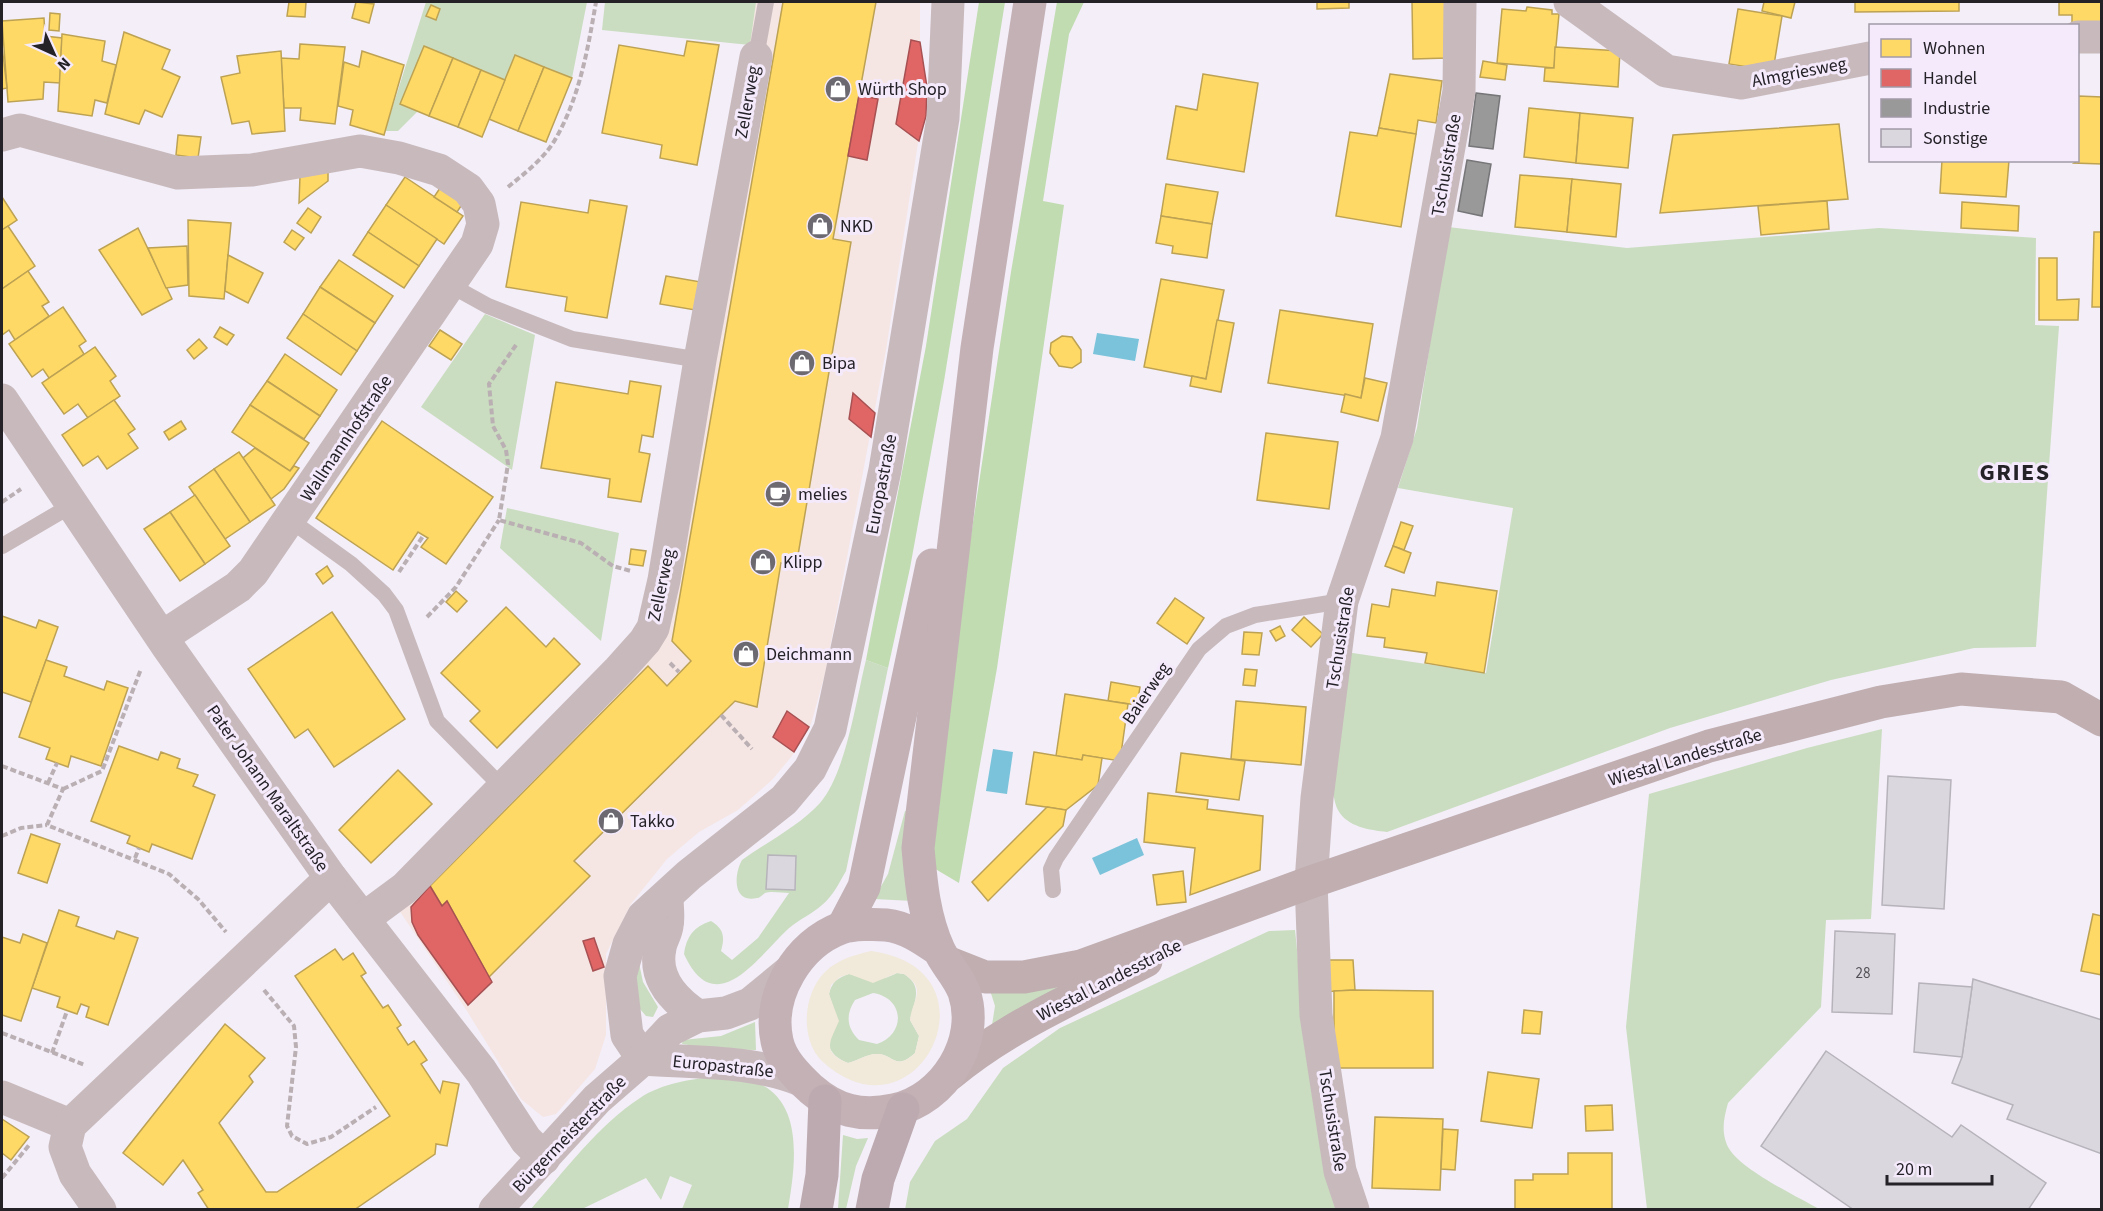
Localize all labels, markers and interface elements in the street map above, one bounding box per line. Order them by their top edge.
north arrow [24,24,84,84]
legend [1869,24,2079,162]
text: Wohnen [1923,36,1985,61]
street label: Almgriesweg [1749,51,1849,94]
text: N [52,52,75,75]
street label: Zellerweg [729,64,766,141]
text: Handel [1923,66,1977,91]
shop icon: Würth Shop [823,74,853,104]
place label: Würth Shop [858,77,947,102]
text: Industrie [1923,96,1990,121]
street label: Tschusistraße [1425,112,1468,218]
text: Sonstige [1923,126,1988,151]
shop icon: NKD [805,211,835,241]
place label: NKD [840,214,873,239]
shop icon: Bipa [787,348,817,378]
place label: Bipa [822,351,856,376]
street label: Wallmannhofstraße [295,370,398,507]
street label: Europastraße [860,432,903,536]
district label: GRIES [1979,455,2051,490]
cafe icon: melies [763,479,793,509]
place label: melies [798,482,847,507]
street label: Zellerweg [642,546,681,624]
shop icon: Klipp [748,547,778,577]
place label: Klipp [783,550,822,575]
street label: Tschusistraße [1320,585,1361,691]
shop icon: Deichmann [731,639,761,669]
place label: Deichmann [766,642,852,667]
street label: Baierweg [1116,657,1176,729]
street label: Pater Johann Maraltstraße [200,700,335,877]
street label: Wiestal Landesstraße [1605,722,1765,793]
shop icon: Takko [596,806,626,836]
place label: Takko [630,809,675,834]
street label: Wiestal Landesstraße [1033,933,1186,1028]
house number: 28 [1856,963,1870,984]
street label: Europastraße [671,1049,775,1084]
street label: Tschusistraße [1312,1067,1353,1173]
street label: Bürgermeisterstraße [507,1070,632,1199]
scale bar [1887,1148,1992,1186]
text: 20 m [1896,1157,1932,1182]

